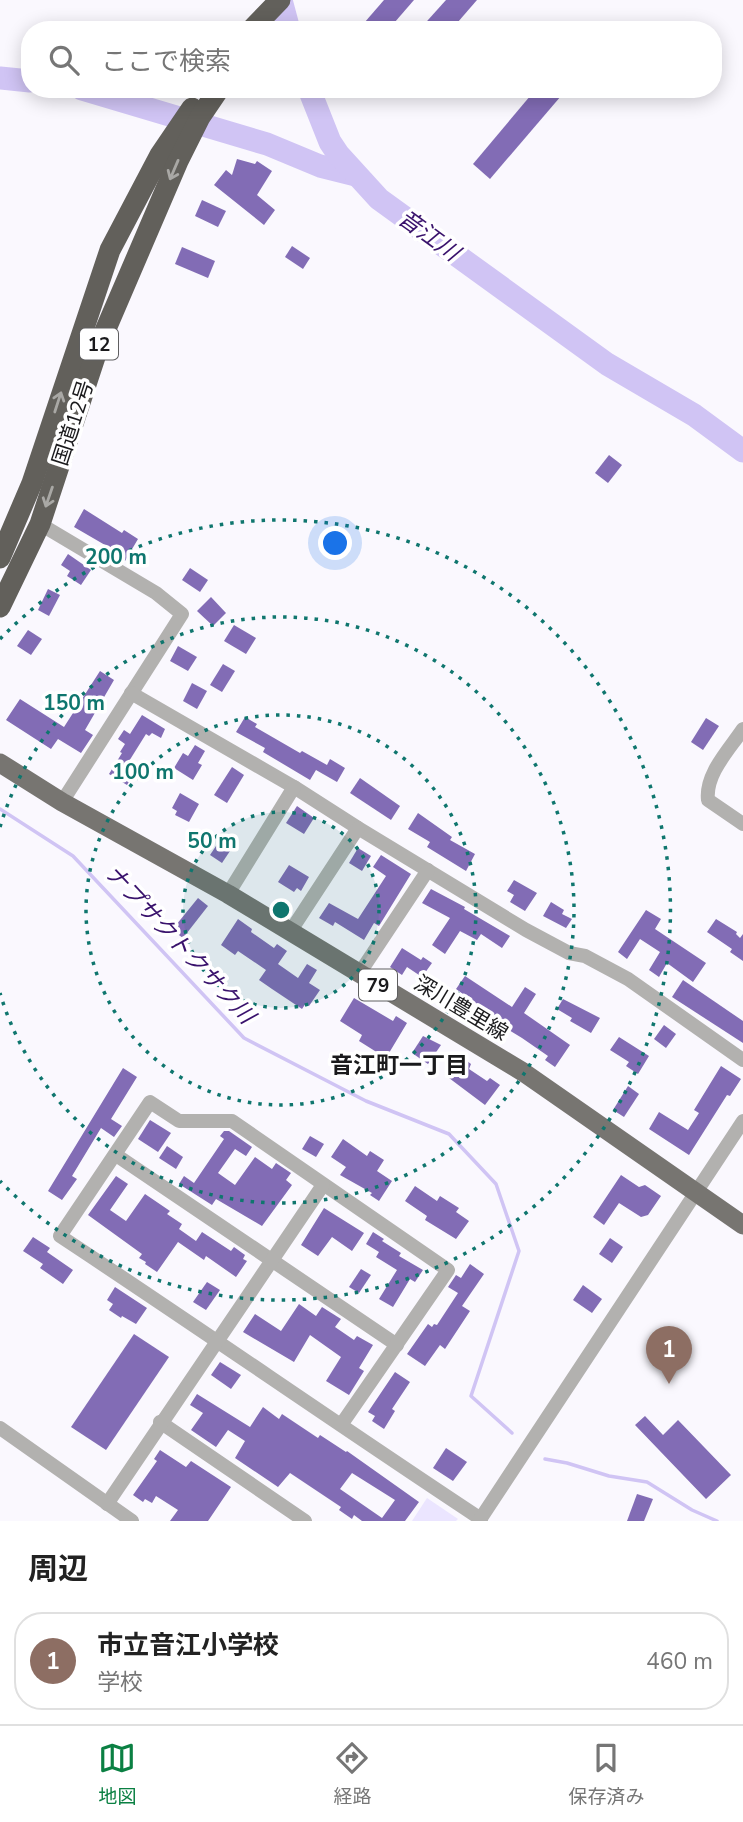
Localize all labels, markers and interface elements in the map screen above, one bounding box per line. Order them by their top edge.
search box [21,21,722,98]
icon: search [45,41,83,79]
text: ここで検索 [101,44,231,79]
one-way arrow [167,159,180,180]
water label: 音江川 [392,203,468,270]
road number: 12 [80,328,118,360]
street label: 国道12号 [46,377,100,469]
one-way arrow [53,392,65,414]
one-way arrow [42,485,54,507]
your location [318,526,352,560]
text: 200 m [85,543,147,571]
text: 150 m [43,689,105,717]
text: 100 m [112,758,174,786]
text: 50 m [187,827,237,855]
water label: ナプサクトクサク川 [98,858,264,1033]
centre of rings [269,898,293,922]
street label: 深川豊里線 [409,969,513,1047]
road number: 79 [359,970,397,1001]
district label: 音江町一丁目 [330,1050,468,1081]
pin: 1 [646,1326,692,1384]
text: 周辺 [28,1549,88,1590]
text: 市立音江小学校 [97,1628,279,1663]
text: 1 [46,1646,60,1677]
text: 460 m [646,1646,713,1677]
text: 学校 [97,1667,143,1698]
tab: 地図 [98,1739,137,1810]
tab: 経路 [333,1739,372,1810]
tab: 保存済み [568,1739,645,1810]

